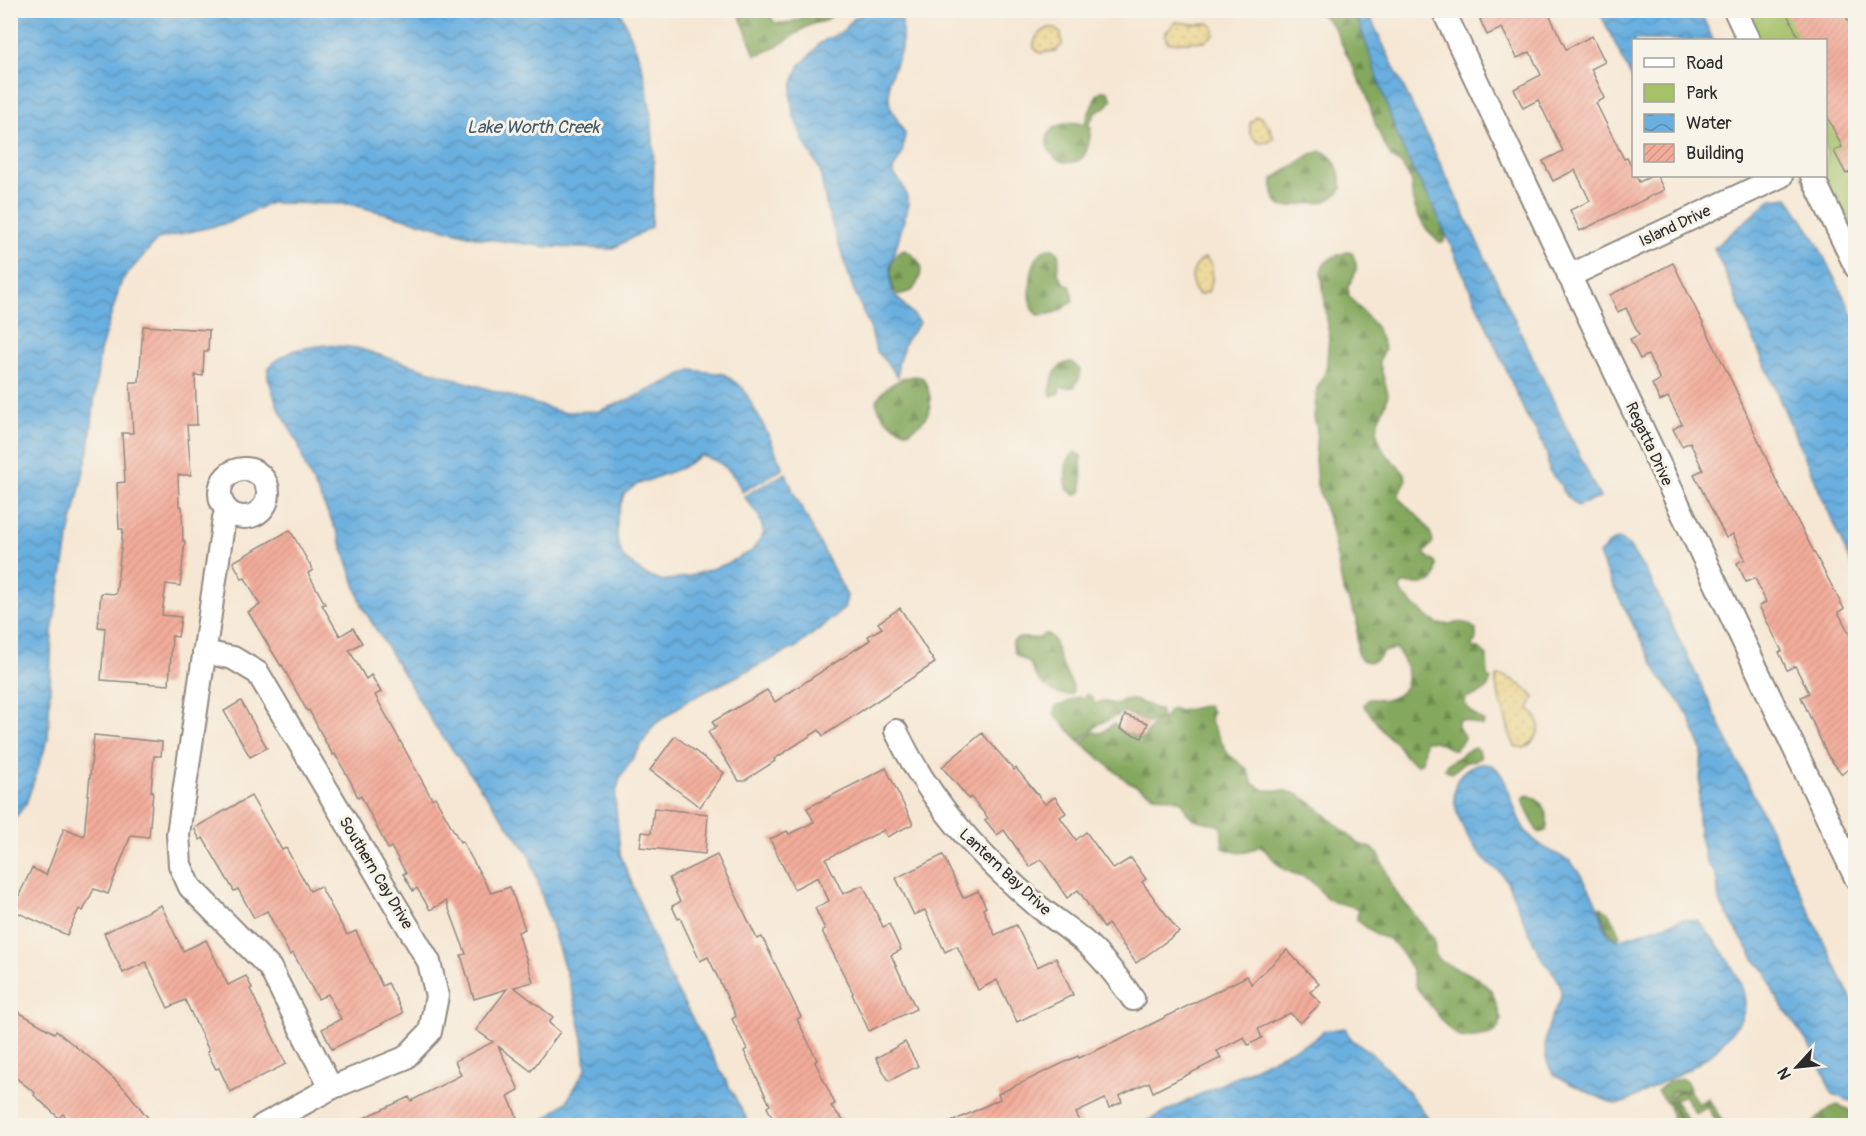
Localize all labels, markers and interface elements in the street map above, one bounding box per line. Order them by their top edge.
legend [1632,39,1827,177]
text: Road [1686,52,1723,75]
text: Park [1686,82,1718,105]
text: Water [1686,112,1732,135]
water label: Lake Worth Creek [467,116,601,139]
text: Building [1686,142,1744,165]
street label: Island Drive [1636,201,1714,251]
street label: Regatta Drive [1621,399,1677,489]
street label: Southern Cay Drive [335,813,418,933]
street label: Lantern Bay Drive [955,824,1055,920]
north arrow [1767,1037,1827,1097]
text: N [1773,1064,1796,1083]

